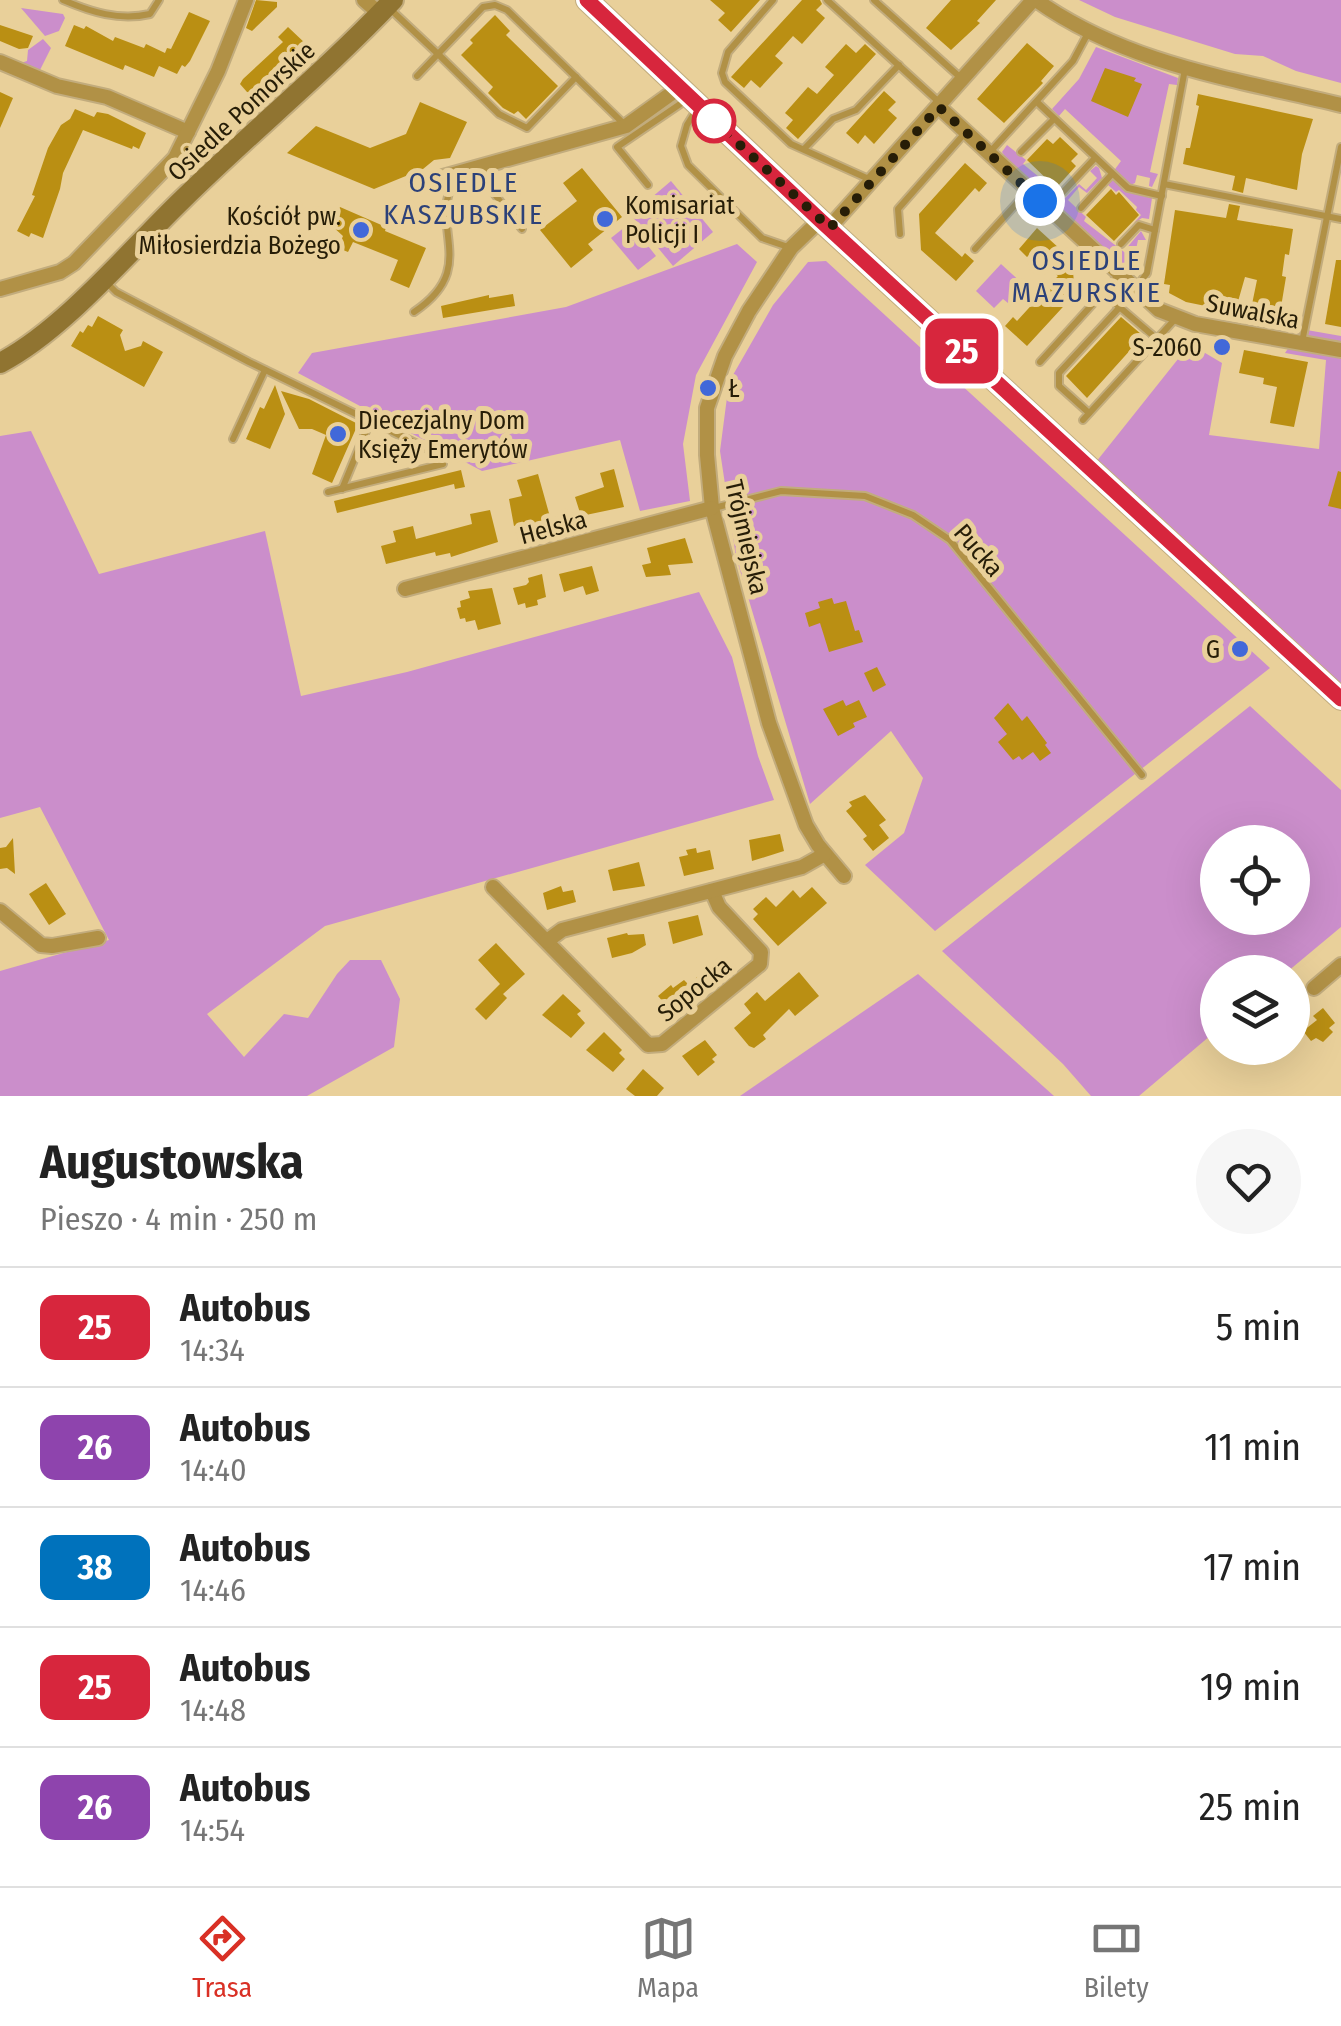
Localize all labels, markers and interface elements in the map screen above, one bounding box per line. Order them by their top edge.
street label: Osiedle Pomorskie [162,36,322,188]
unlabelled marker [693,100,735,142]
district label: OSIEDLE KASZUBSKIE [383,166,545,231]
your location [1015,176,1065,226]
place label: Komisariat Policji I [625,191,736,250]
place label: Kościół pw. Miłosierdzia Bożego [138,202,341,261]
marker: Komisariat Policji I [594,208,616,230]
marker: Kościół pw. Miłosierdzia Bożego [350,219,372,241]
district label: OSIEDLE MAZURSKIE [1012,244,1162,309]
street label: Suwalska [1204,288,1302,336]
line badge: 25 [917,318,1007,384]
text: 25 [945,330,979,372]
place label: S-2060 [1132,333,1202,363]
marker: S-2060 [1211,336,1233,358]
place label: Ł [728,374,740,404]
marker: Ł [697,377,719,399]
place label: Diecezjalny Dom Księży Emerytów [358,406,528,465]
marker: Diecezjalny Dom Księży Emerytów [327,423,349,445]
street label: Trójmiejska [718,477,774,597]
street label: Helska [516,505,590,551]
street label: Pucka [947,518,1009,583]
place label: G [1206,635,1220,665]
marker: G [1229,638,1251,660]
map controls [1200,825,1310,1065]
button: locate [1200,825,1310,935]
street label: Sopocka [652,951,738,1029]
button: layers [1200,955,1310,1065]
button: heart [1196,1129,1301,1234]
text: Augustowska [40,1133,304,1191]
text: Pieszo · 4 min · 250 m [40,1200,317,1238]
text: Autobus [180,1285,310,1331]
text: 5 min [1216,1304,1301,1350]
text: 25 [78,1306,112,1348]
text: 14:34 [180,1331,245,1369]
text: Autobus [180,1405,310,1451]
text: 11 min [1204,1424,1301,1470]
text: 26 [78,1426,112,1468]
text: 14:40 [180,1451,247,1489]
text: Autobus [180,1525,310,1571]
text: 17 min [1203,1544,1301,1590]
text: 38 [77,1546,113,1588]
text: 14:46 [180,1571,246,1609]
text: Autobus [180,1645,310,1691]
text: 19 min [1200,1664,1301,1710]
text: 25 [78,1666,112,1708]
text: 14:48 [180,1691,246,1729]
text: Autobus [180,1765,310,1811]
text: 25 min [1199,1784,1301,1830]
text: 26 [78,1786,112,1828]
text: 14:54 [180,1811,245,1849]
tab: Trasa [192,1911,252,2004]
tab: Mapa [637,1911,699,2004]
tab: Bilety [1084,1911,1149,2004]

